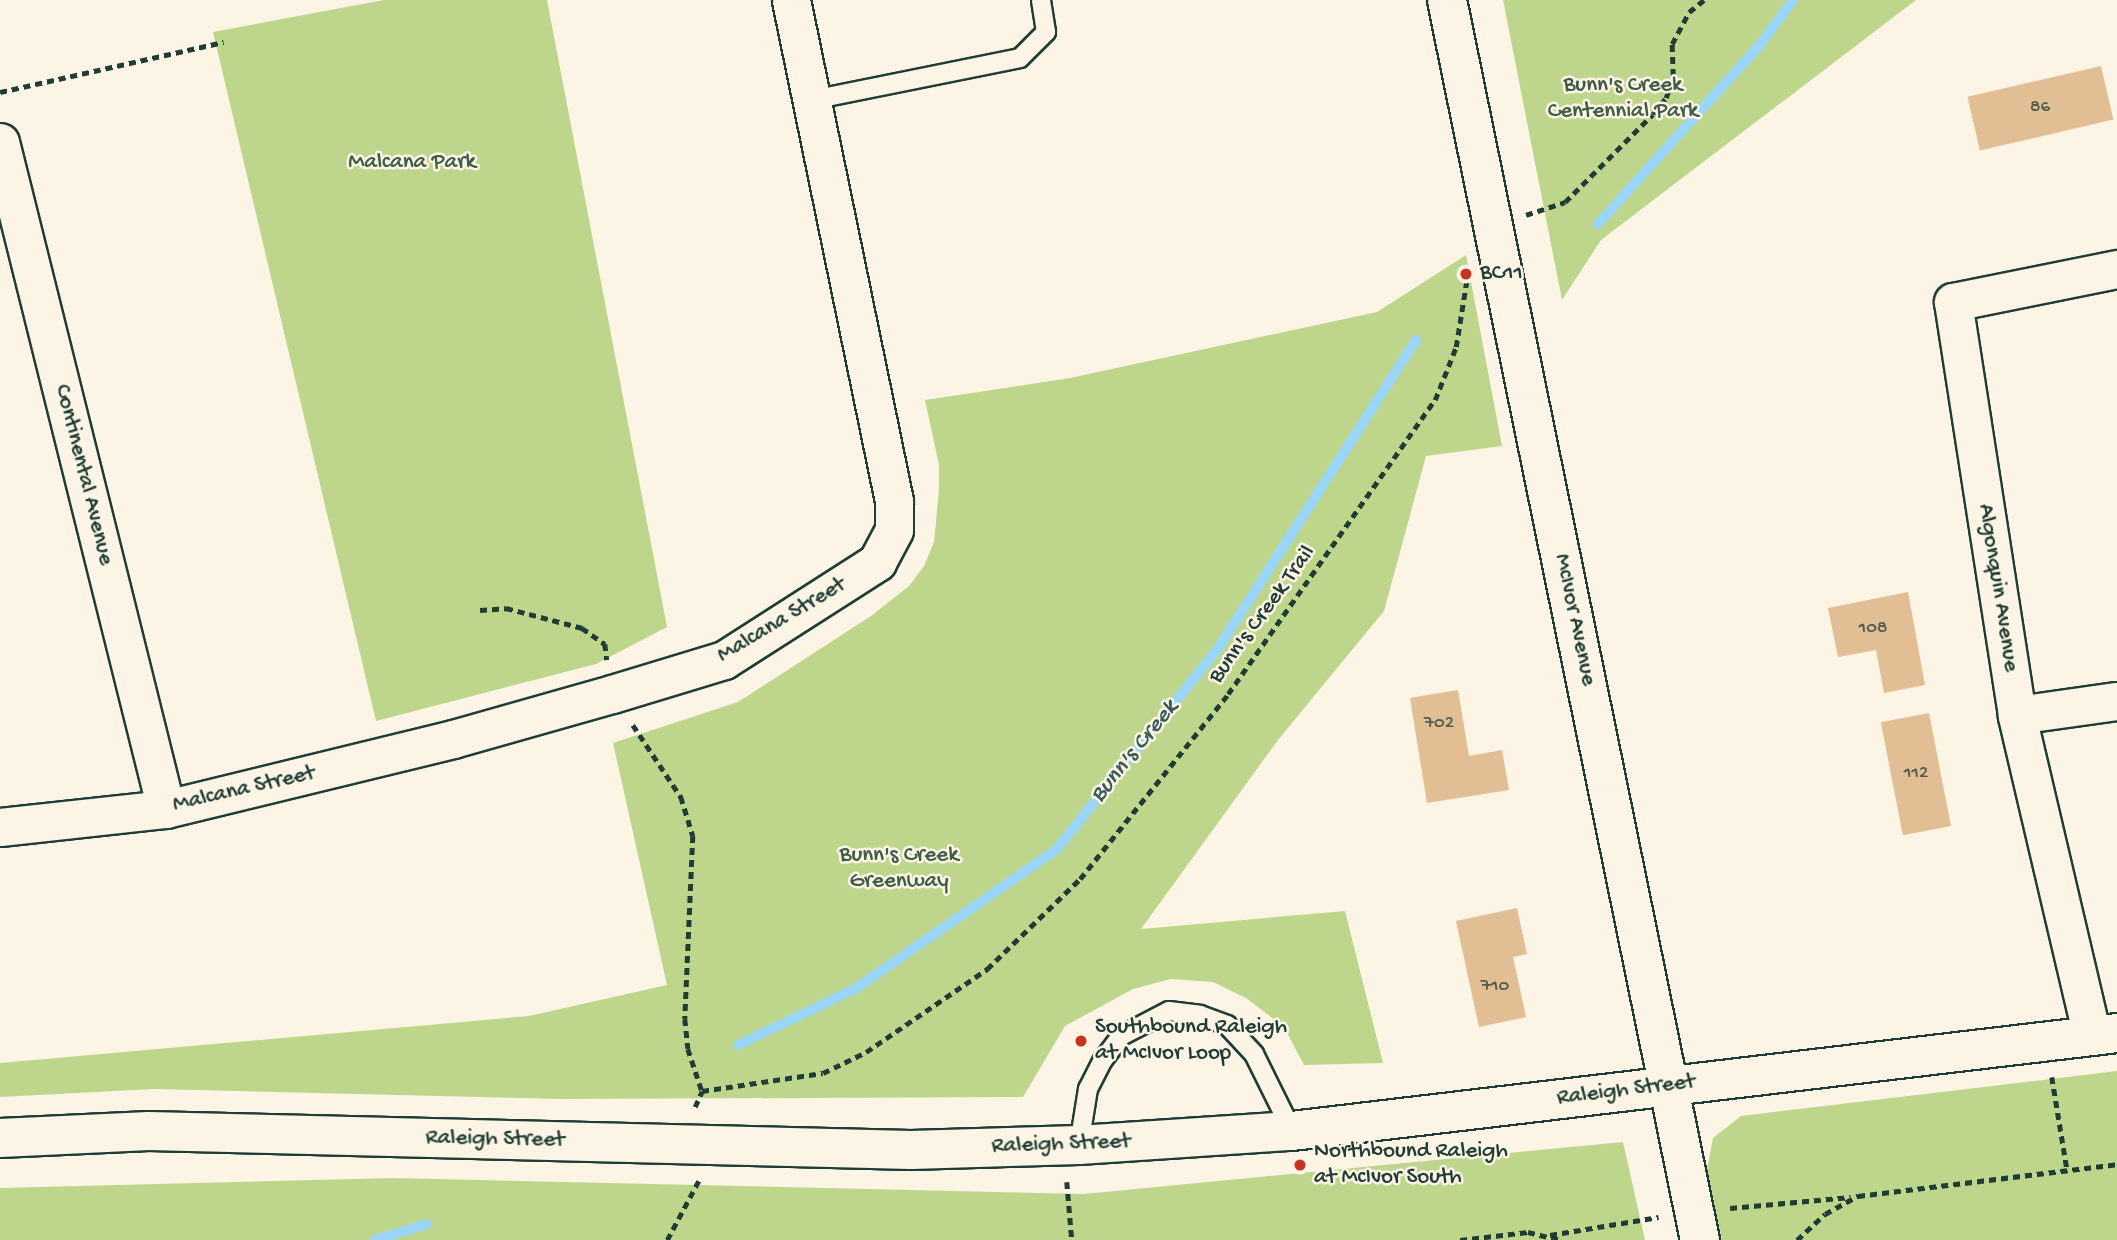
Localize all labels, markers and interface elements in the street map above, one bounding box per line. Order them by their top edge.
park label: Bunn's Creek Centennial Park [1548,72,1698,126]
house number: 86 [2030,97,2050,119]
park label: Malcana Park [348,149,476,177]
place label: BC11 [1480,260,1523,288]
marker: BC11 [1458,266,1474,282]
street label: Continental Avenue [47,382,119,568]
street label: Algonquin Avenue [1970,502,2024,674]
street label: Bunn's Creek Trail [1204,541,1322,689]
street label: McIvor Avenue [1547,552,1601,688]
street label: Malcana Street [713,572,851,670]
house number: 108 [1859,618,1887,640]
water label: Bunn's Creek [1085,695,1185,809]
house number: 702 [1424,713,1454,735]
street label: Malcana Street [170,760,318,820]
house number: 112 [1904,763,1928,785]
park label: Bunn's Creek Greenway [840,842,958,896]
house number: 710 [1481,976,1509,998]
place label: Southbound Raleigh at McIvor Loop [1095,1014,1287,1068]
marker: Southbound Raleigh at McIvor Loop [1073,1033,1089,1049]
street label: Raleigh Street [1555,1069,1697,1113]
street label: Raleigh Street [425,1125,565,1155]
street label: Raleigh Street [991,1129,1131,1161]
place label: Northbound Raleigh at McIvor South [1314,1138,1508,1192]
marker: Northbound Raleigh at McIvor South [1292,1157,1308,1173]

